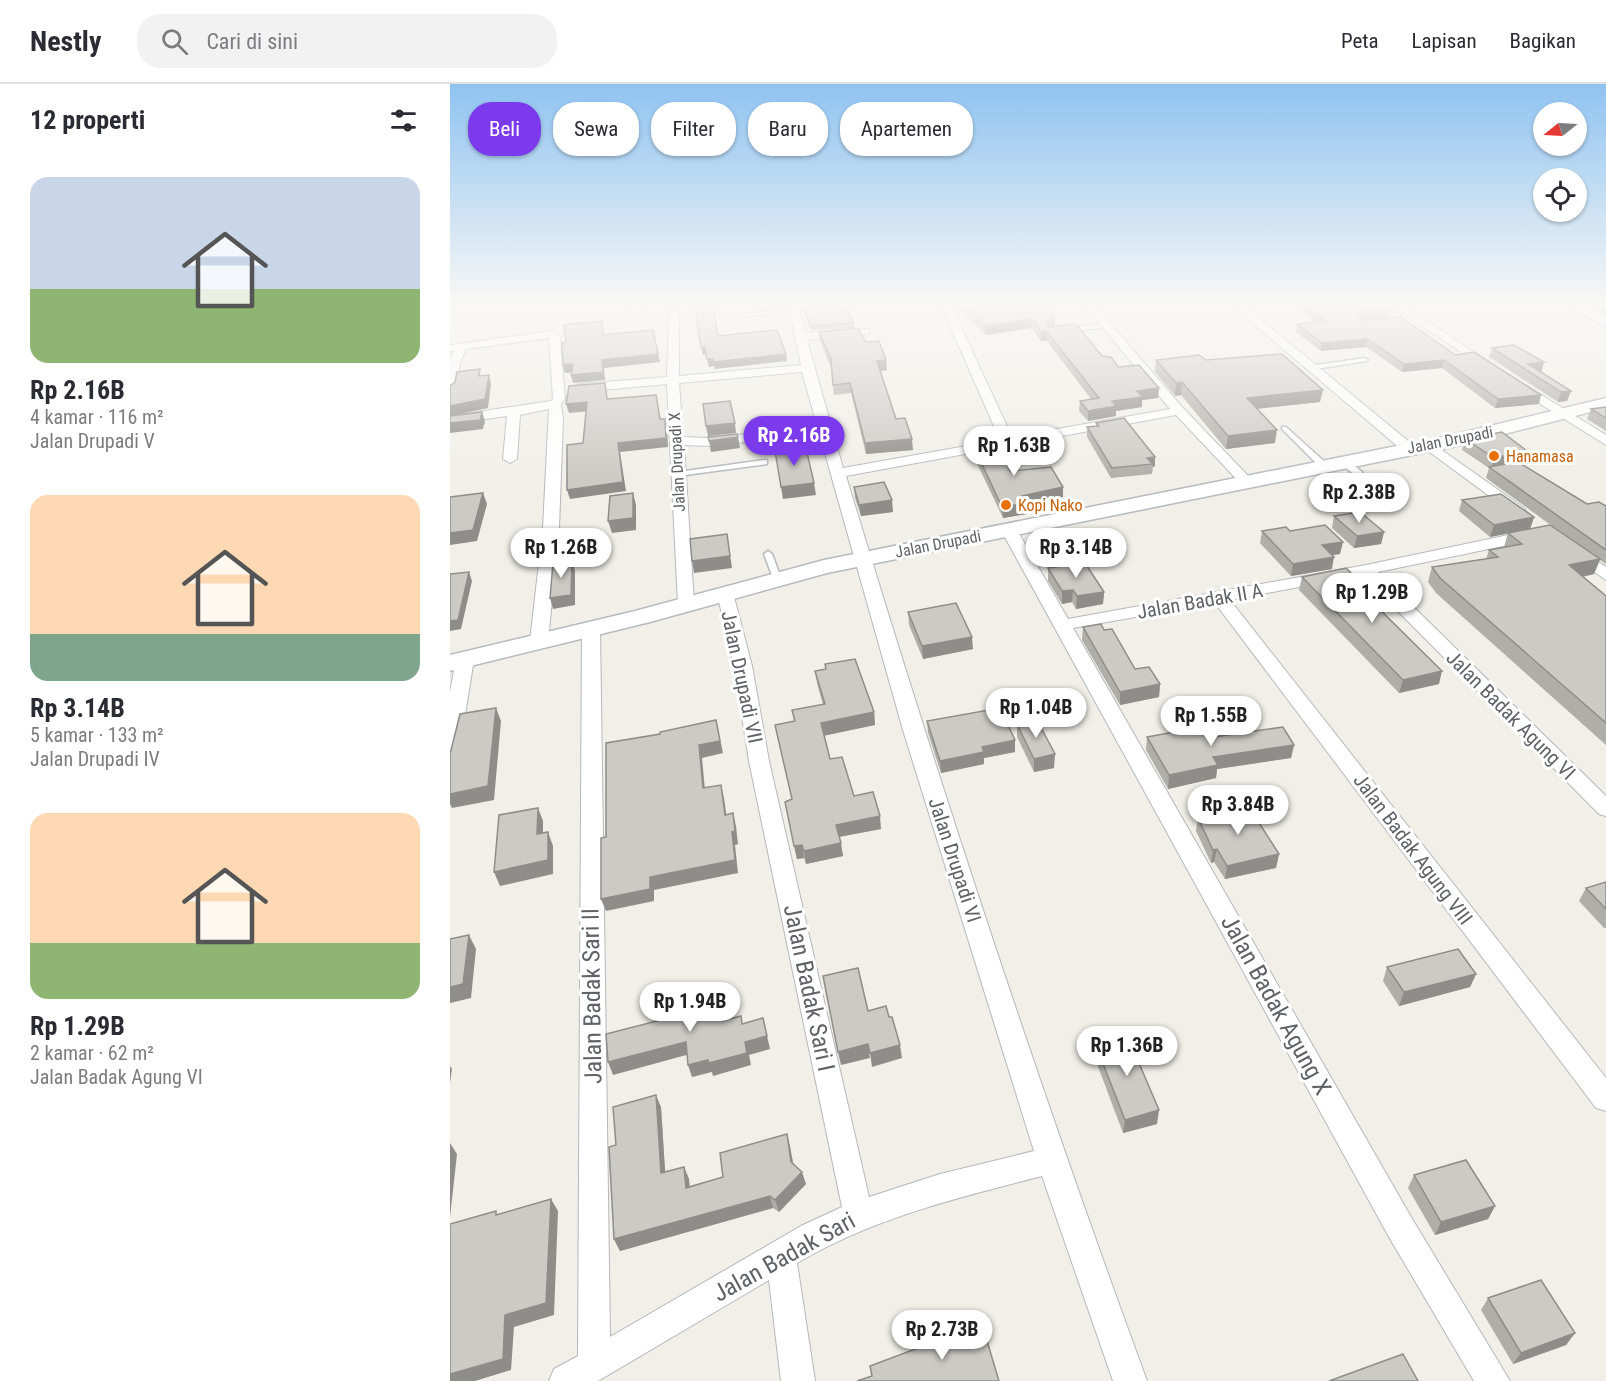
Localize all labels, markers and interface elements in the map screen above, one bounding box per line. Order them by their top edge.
search box [137,14,557,68]
text: Nestly [30,25,101,58]
icon: search [158,25,191,58]
text: Cari di sini [206,29,298,54]
text: Peta [1341,29,1379,53]
text: Lapisan [1412,29,1477,53]
text: Bagikan [1510,29,1576,53]
chip: Beli [468,102,541,156]
chip: Sewa [553,102,639,156]
chip: Filter [651,102,736,156]
chip: Baru [748,102,828,156]
chip: Apartemen [840,102,973,156]
north arrow [1533,102,1587,156]
map controls [1533,102,1587,222]
icon: filters [387,104,420,137]
text: 12 properti [30,105,145,135]
button: locate [1533,168,1587,222]
icon: home [171,216,279,324]
text: Rp 2.16B [30,375,125,405]
text: 4 kamar · 116 m² [30,405,164,429]
street label: Jalan Drupadi X [665,412,689,512]
pin: Rp 2.16B [732,416,856,467]
street label: Jalan Drupadi [1405,422,1495,458]
text: Rp 2.16B [758,423,830,447]
pin: Rp 1.63B [952,426,1076,477]
text: Jalan Drupadi V [30,429,155,453]
text: Rp 1.63B [978,433,1050,457]
place label: Hanamasa [1506,447,1574,466]
marker: Hanamasa [1487,449,1501,463]
pin: Rp 2.38B [1297,473,1421,524]
text: Rp 2.38B [1323,480,1395,504]
place label: Kopi Nako [1018,496,1083,515]
marker: Kopi Nako [999,498,1013,512]
street label: Jalan Drupadi [893,526,983,562]
pin: Rp 1.26B [499,528,623,579]
pin: Rp 3.14B [1014,528,1138,579]
icon: home [171,534,279,642]
text: Rp 1.26B [525,535,597,559]
text: Rp 3.14B [1040,535,1112,559]
pin: Rp 1.29B [1310,573,1434,624]
street label: Jalan Badak II A [1135,578,1265,624]
text: Rp 1.29B [1336,580,1408,604]
street label: Jalan Drupadi VII [716,609,768,745]
street label: Jalan Badak Agung VI [1441,645,1581,785]
pin: Rp 1.04B [974,688,1098,739]
text: Rp 3.14B [30,693,125,723]
text: Rp 1.04B [1000,695,1072,719]
pin: Rp 1.55B [1149,696,1273,747]
text: Rp 1.55B [1175,703,1247,727]
text: 5 kamar · 133 m² [30,723,164,747]
text: Jalan Drupadi IV [30,747,160,771]
street label: Jalan Badak Agung VIII [1348,769,1478,929]
pin: Rp 3.84B [1176,785,1300,836]
text: Rp 3.84B [1202,792,1274,816]
street label: Jalan Drupadi VI [924,795,986,925]
icon: home [171,852,279,960]
street label: Jalan Badak Sari I [778,902,840,1074]
street label: Jalan Badak Sari II [576,908,608,1084]
street label: Jalan Badak Agung X [1215,910,1337,1100]
pin: Rp 1.94B [628,982,752,1033]
text: Rp 1.94B [654,989,726,1013]
text: Rp 1.29B [30,1011,125,1041]
pin: Rp 1.36B [1065,1026,1189,1077]
text: Rp 1.36B [1091,1033,1163,1057]
text: 2 kamar · 62 m² [30,1041,154,1065]
text: Jalan Badak Agung VI [30,1065,203,1089]
street label: Jalan Badak Sari [708,1206,860,1308]
pin: Rp 2.73B [880,1310,1004,1361]
text: Rp 2.73B [906,1317,978,1341]

